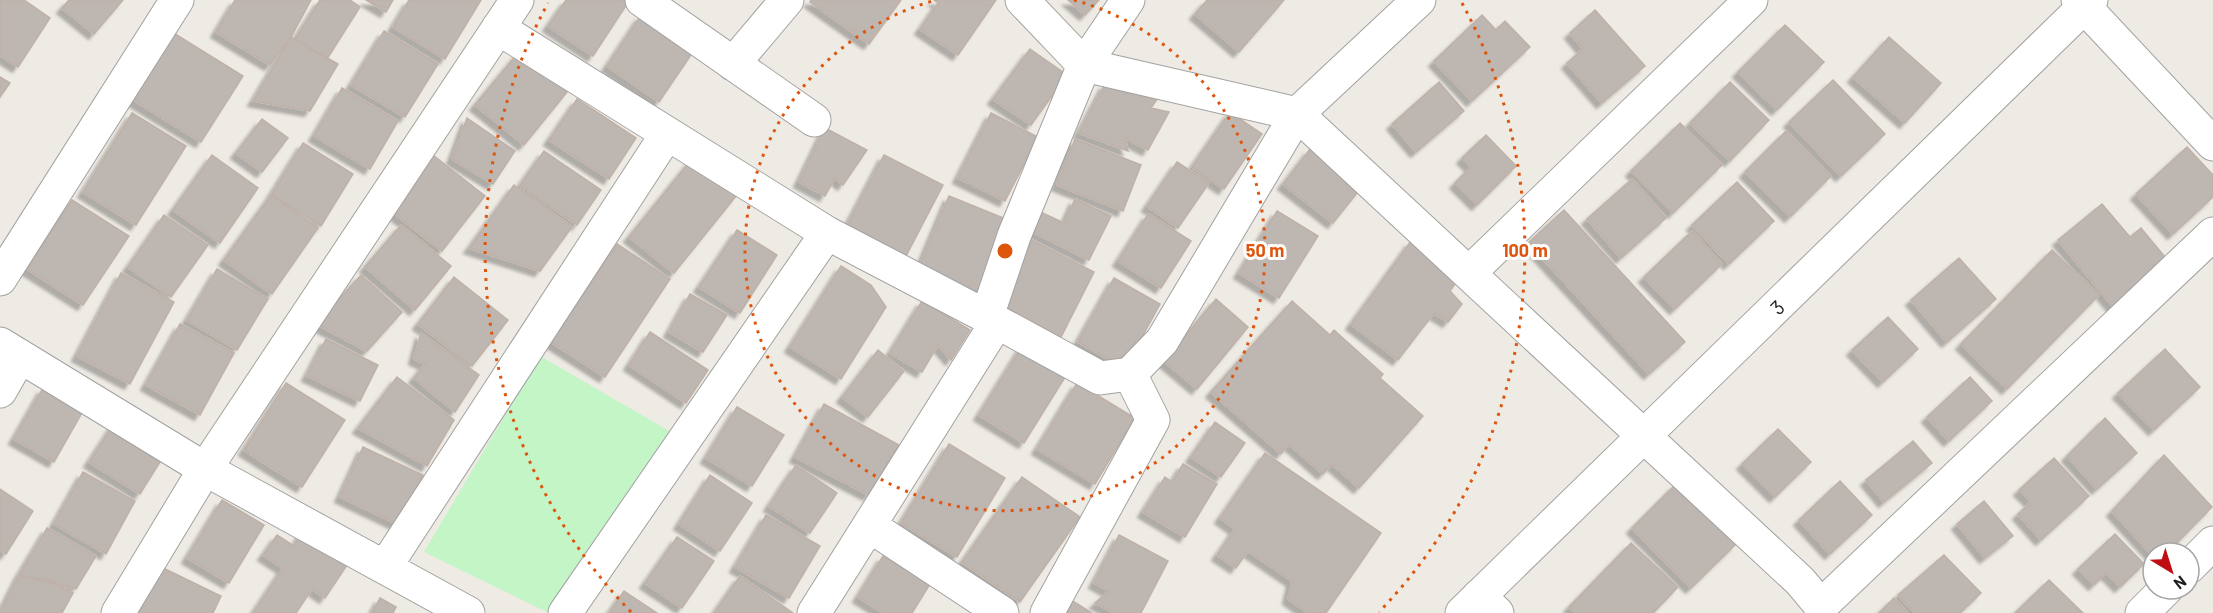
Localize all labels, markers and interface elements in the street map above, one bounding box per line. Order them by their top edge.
text: 50 m [1246,239,1284,261]
text: 100 m [1502,239,1548,261]
centre of rings [995,241,1015,261]
street label: 3 [1765,295,1789,319]
north arrow [2141,541,2201,601]
text: N [2171,572,2191,594]

